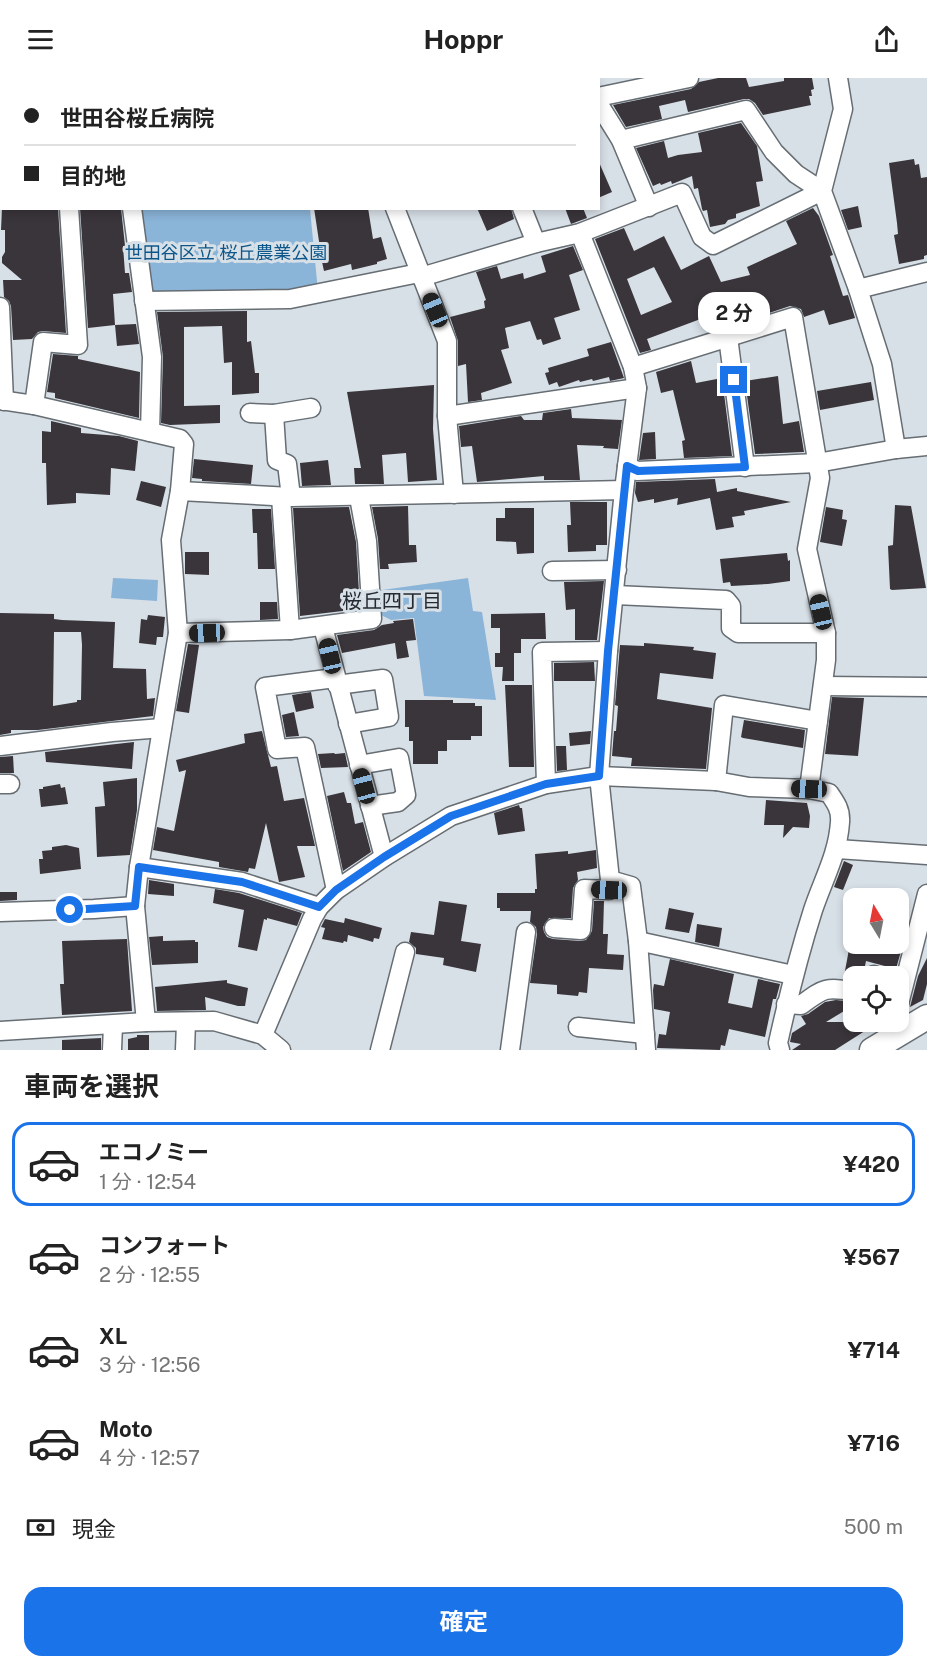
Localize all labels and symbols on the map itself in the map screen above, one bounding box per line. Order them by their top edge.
park label: 世田谷区立 桜丘農業公園 [125,242,327,263]
car [420,290,450,330]
callout: 2 分 [698,293,770,335]
route end [720,366,747,393]
district label: 桜丘四丁目 [342,589,442,613]
car [808,592,834,632]
car [189,623,225,643]
car [317,636,343,676]
car [351,766,377,806]
car [791,779,827,799]
car [591,880,627,900]
north arrow [843,888,909,954]
route start [56,896,83,923]

